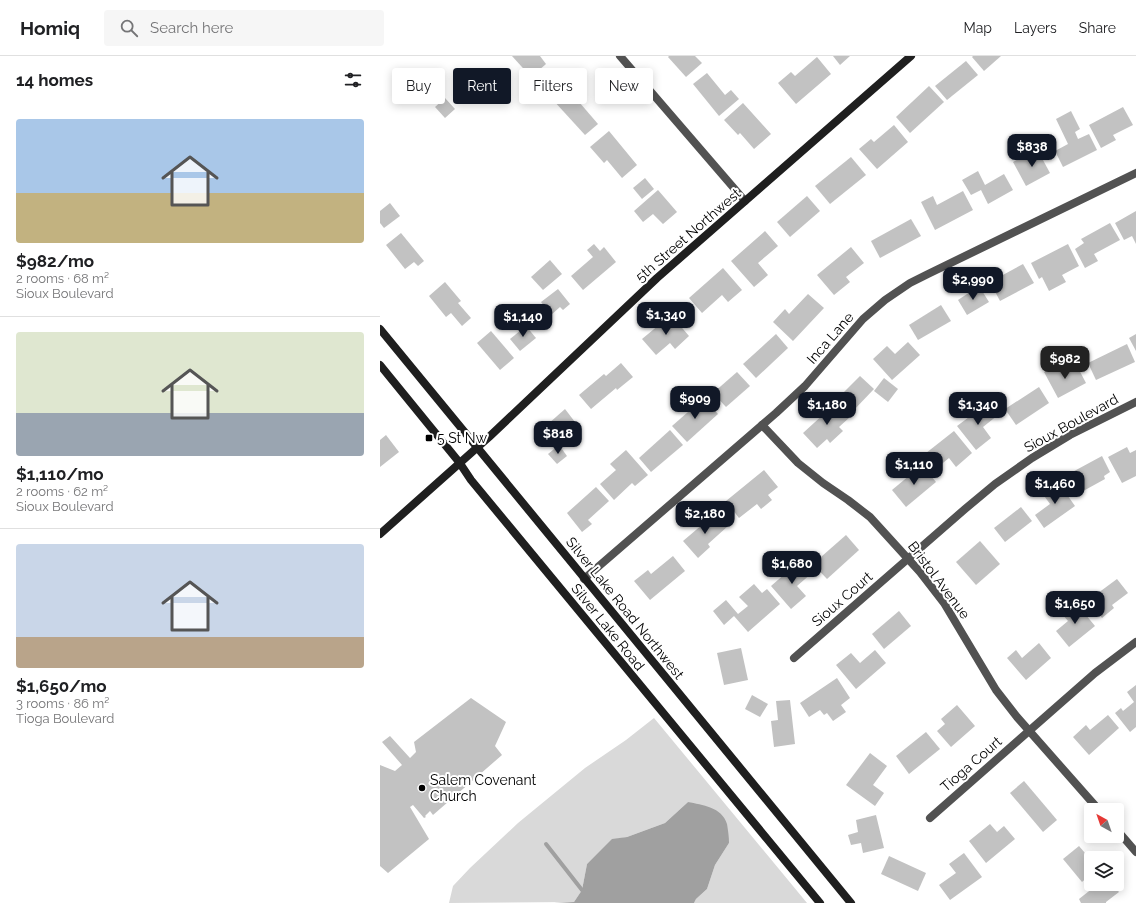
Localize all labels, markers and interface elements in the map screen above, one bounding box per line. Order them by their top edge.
search box [104,10,384,46]
text: Homiq [20,17,80,39]
icon: search [118,17,140,39]
text: Search here [150,19,233,37]
text: Map [964,20,992,36]
text: Layers [1014,20,1057,36]
text: Share [1079,20,1116,36]
chip: Buy [392,68,445,104]
chip: Rent [453,68,511,104]
chip: Filters [519,68,587,104]
chip: New [595,68,653,104]
icon: filters [342,69,364,91]
text: 14 homes [16,70,93,90]
pin: $838 [1008,134,1056,168]
text: $838 [1016,139,1048,154]
icon: home [154,145,226,217]
street label: 5th Street Northwest [632,185,744,285]
text: $982/mo [16,251,94,271]
pin: $2,990 [940,267,1006,301]
text: 2 rooms · 68 m² [16,271,109,286]
text: $2,990 [952,272,994,287]
text: Sioux Boulevard [16,286,113,301]
pin: $1,340 [633,302,699,336]
pin: $1,140 [490,304,556,338]
text: $1,340 [646,307,686,322]
text: $1,140 [503,309,543,324]
street label: Inca Lane [803,309,857,367]
pin: $982 [1041,346,1089,380]
text: $982 [1049,351,1081,366]
icon: home [154,358,226,430]
pin: $909 [671,386,719,420]
text: $909 [679,391,711,406]
street label: Sioux Boulevard [1021,391,1121,455]
pin: $1,180 [794,392,860,426]
pin: $1,340 [945,392,1011,426]
text: $1,180 [807,397,847,412]
text: $1,340 [958,397,998,412]
pin: $818 [534,421,582,455]
text: $818 [543,426,573,441]
place label: 5 St Nw [437,430,488,446]
marker: 5 St Nw [424,433,434,443]
pin: $1,110 [881,452,947,486]
text: $1,110 [895,457,933,472]
text: $1,110/mo [16,464,104,484]
pin: $1,460 [1022,471,1088,505]
text: $1,460 [1035,476,1075,491]
text: 2 rooms · 62 m² [16,484,108,499]
text: Sioux Boulevard [16,499,113,514]
pin: $2,180 [672,501,738,535]
text: $2,180 [685,506,725,521]
street label: Silver Lake Road Northwest [562,533,688,683]
street label: Bristol Avenue [905,538,973,622]
pin: $1,680 [759,551,825,585]
text: $1,680 [771,556,813,571]
street label: Sioux Court [809,568,876,630]
icon: home [154,570,226,642]
street label: Silver Lake Road [568,580,648,674]
pin: $1,650 [1042,591,1108,625]
text: $1,650 [1055,596,1095,611]
text: $1,650/mo [16,676,107,696]
text: 3 rooms · 86 m² [16,696,109,711]
text: Tioga Boulevard [16,711,114,726]
street label: Tioga Court [937,733,1005,795]
place label: Salem Covenant Church [430,772,537,804]
marker: Salem Covenant Church [417,783,427,793]
north arrow [1084,803,1124,843]
map controls [1084,803,1124,891]
button: layers [1084,851,1124,891]

